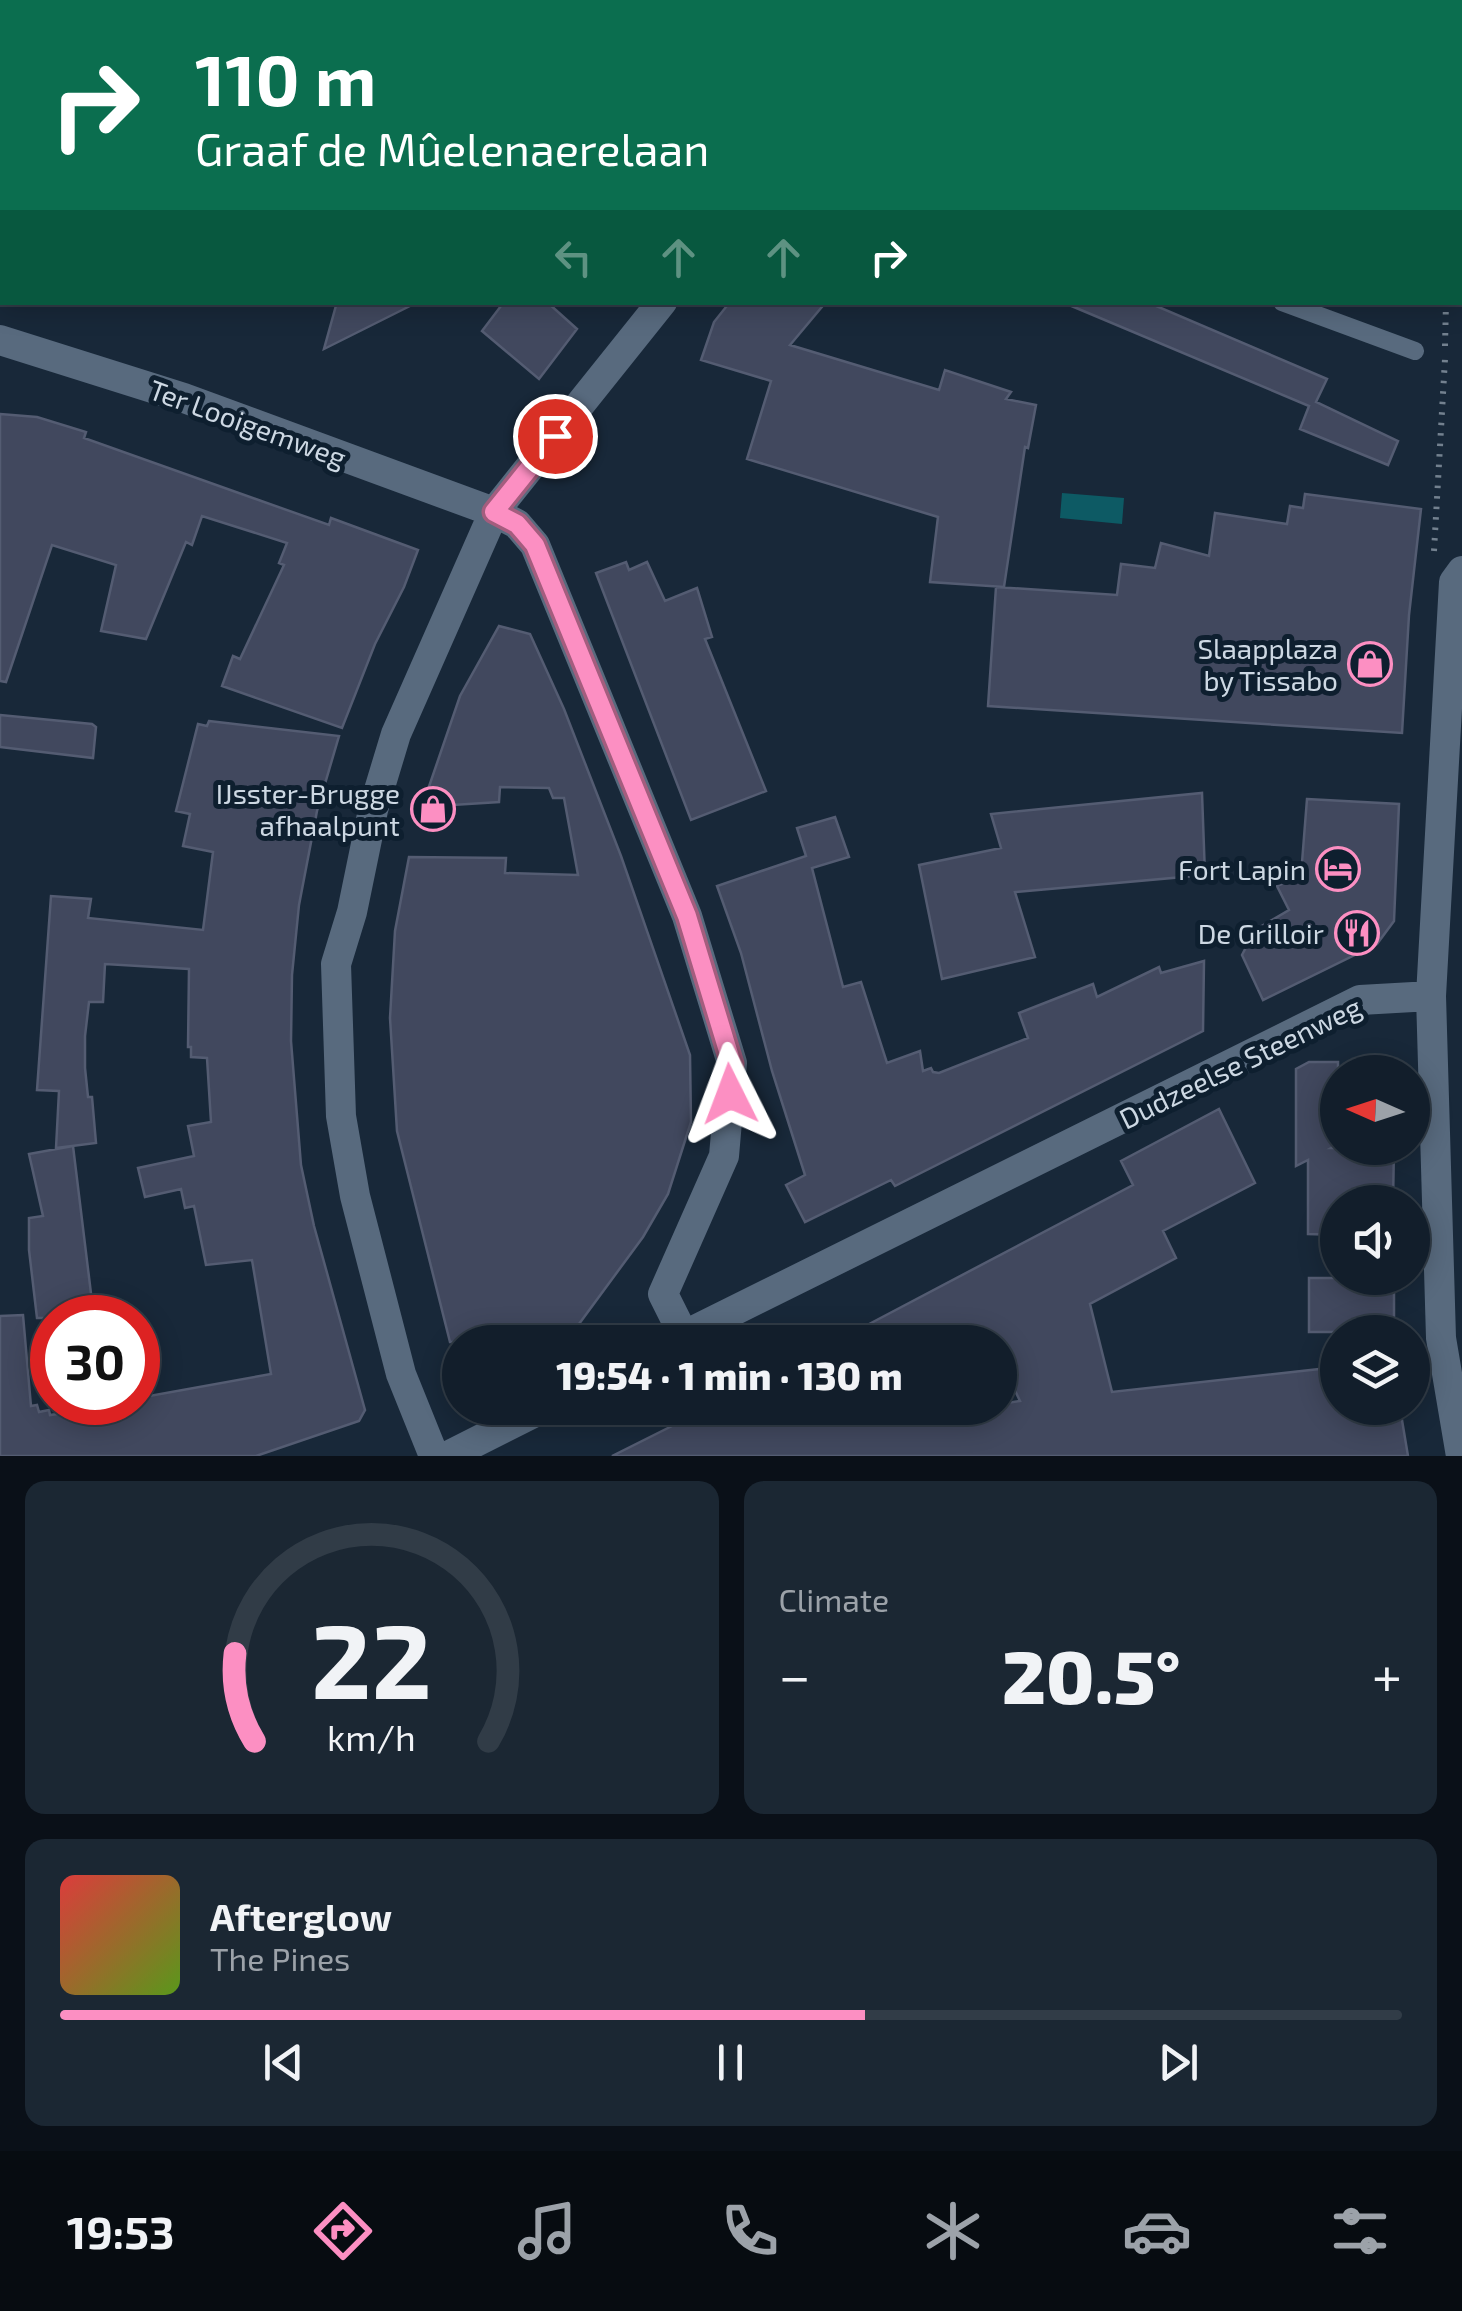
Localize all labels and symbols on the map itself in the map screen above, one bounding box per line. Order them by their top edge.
street label: Ter Looigemweg [145,372,351,474]
pin [513,394,598,479]
place label: Slaapplaza by Tissabo [1197,631,1338,697]
shop icon: Slaapplaza by Tissabo [1347,641,1393,687]
place label: IJsster-Brugge afhaalpunt [216,776,400,842]
shop icon: IJsster-Brugge afhaalpunt [410,786,456,832]
hotel icon: Fort Lapin [1315,846,1361,892]
place label: Fort Lapin [1178,852,1306,886]
restaurant icon: De Grilloir [1334,910,1380,956]
place label: De Grilloir [1198,916,1324,950]
street label: Dudzeelse Steenweg [1113,988,1367,1135]
position arrow [678,1042,782,1146]
north arrow [1320,1055,1430,1165]
speed limit sign: 30 [30,1295,160,1425]

